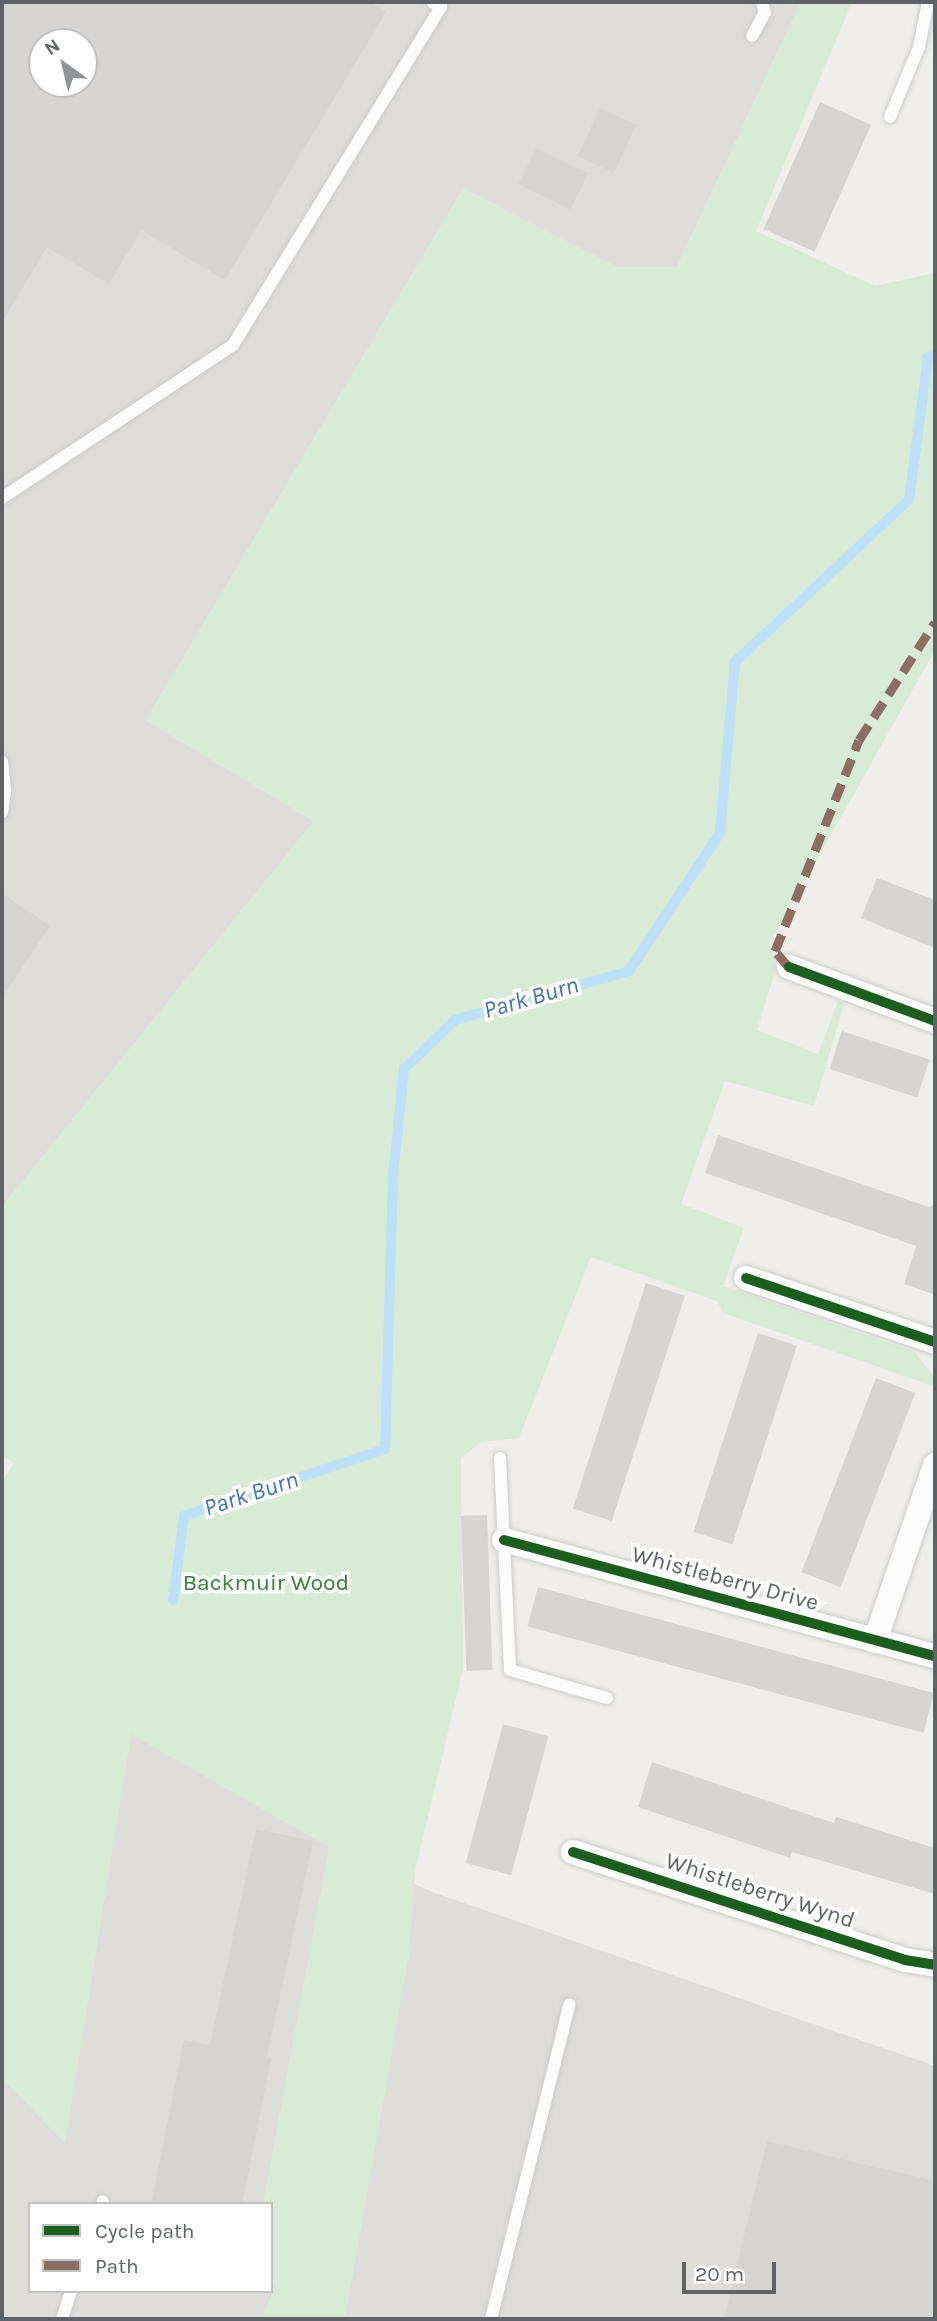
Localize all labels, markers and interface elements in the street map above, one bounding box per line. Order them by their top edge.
north arrow [28,28,98,98]
text: N [41,34,64,60]
water label: Park Burn [480,971,582,1025]
water label: Park Burn [200,1465,302,1523]
street label: Whistleberry Drive [629,1541,821,1617]
park label: Backmuir Wood [183,1569,349,1597]
street label: Whistleberry Wynd [662,1847,858,1935]
legend [28,2202,273,2293]
text: Cycle path [95,2219,195,2243]
scale bar [685,2248,780,2292]
text: Path [95,2254,139,2278]
text: 20 m [695,2262,744,2286]

